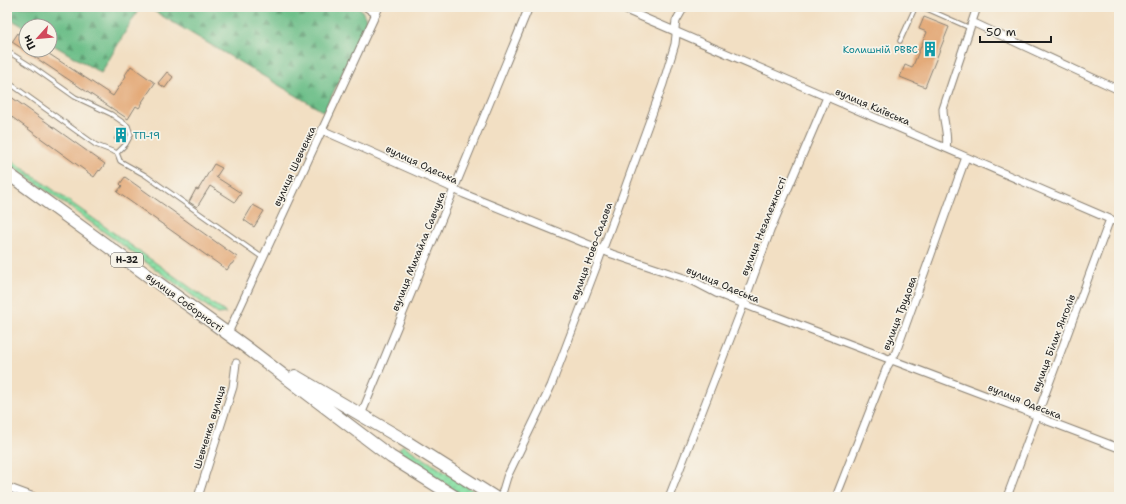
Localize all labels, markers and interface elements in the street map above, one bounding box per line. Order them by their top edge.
north arrow [18,18,58,58]
scale bar [980,18,1051,44]
text: 50 m [986,24,1016,40]
text: Пн [20,32,40,52]
building icon: Колишній РВВС [921,40,939,58]
place label: Колишній РВВС [843,43,918,56]
street label: вулиця Київська [833,85,913,128]
street label: вулиця Шевченка [270,123,319,208]
building icon: ТП-19 [112,126,130,144]
place label: ТП-19 [133,129,160,142]
street label: вулиця Одеська [384,142,461,187]
street label: вулиця Незалежності [738,175,789,278]
street label: вулиця Михайла Савчука [389,189,449,313]
street label: вулиця Ново-Садова [568,200,615,302]
road number: Н-32 [111,253,143,267]
street label: вулиця Одеська [684,263,762,306]
street label: вулиця Соборності [143,270,226,335]
street label: вулиця Трудова [879,274,920,352]
street label: вулиця Білих Янголів [1029,293,1078,394]
street label: вулиця Одеська [986,381,1064,422]
street label: Шевченка вулиця [191,384,228,471]

